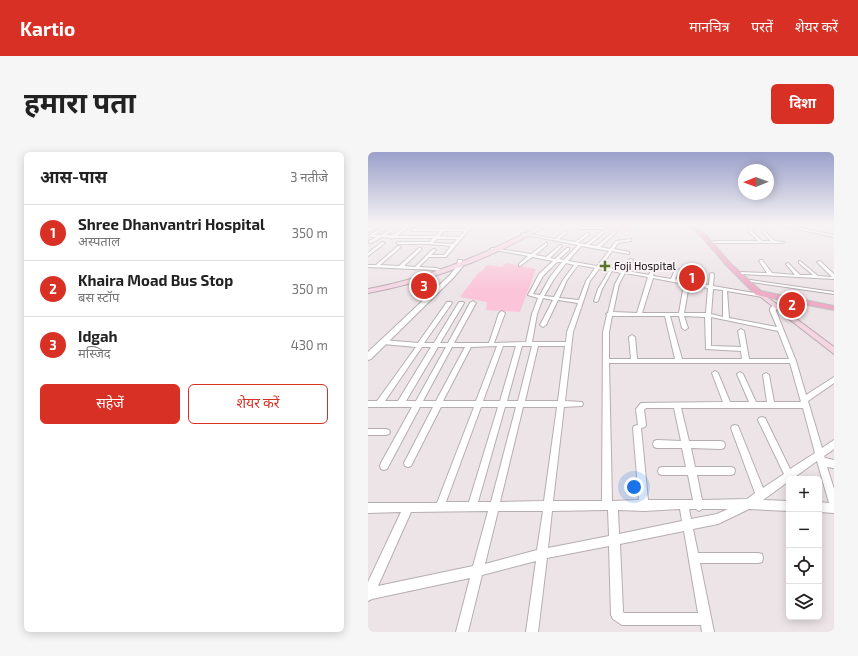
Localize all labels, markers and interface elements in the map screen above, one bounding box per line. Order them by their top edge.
text: Kartio [20,17,75,40]
text: मानचित्र [689,18,729,35]
text: परतें [751,18,773,35]
text: शेयर करें [795,18,838,35]
button: दिशा [771,84,834,124]
text: हमारा पता [24,85,136,119]
north arrow [738,164,774,200]
text: आस-पास [40,166,107,186]
text: 3 नतीजे [290,169,328,185]
text: Shree Dhanvantri Hospital [78,215,265,233]
text: 1 [50,225,56,241]
text: 350 m [292,225,328,241]
text: अस्पताल [78,233,120,249]
place label: Foji Hospital [614,259,676,273]
marker: Foji Hospital [599,260,611,272]
pin: 1 [679,263,705,293]
text: Khaira Moad Bus Stop [78,271,233,289]
pin: 3 [411,271,437,301]
text: 2 [49,281,57,297]
text: 350 m [292,281,328,297]
text: बस स्टॉप [78,289,119,305]
pin: 2 [779,290,805,320]
text: Idgah [78,327,118,345]
text: 3 [49,337,57,353]
text: 430 m [291,337,328,353]
text: मस्जिद [78,345,111,361]
button: सहेजें [40,384,180,424]
button: शेयर करें [188,384,328,424]
map controls [786,476,822,620]
button: + [786,476,822,512]
your location [624,477,644,497]
button: − [786,512,822,548]
button: locate [786,548,822,584]
button: layers [786,584,822,620]

